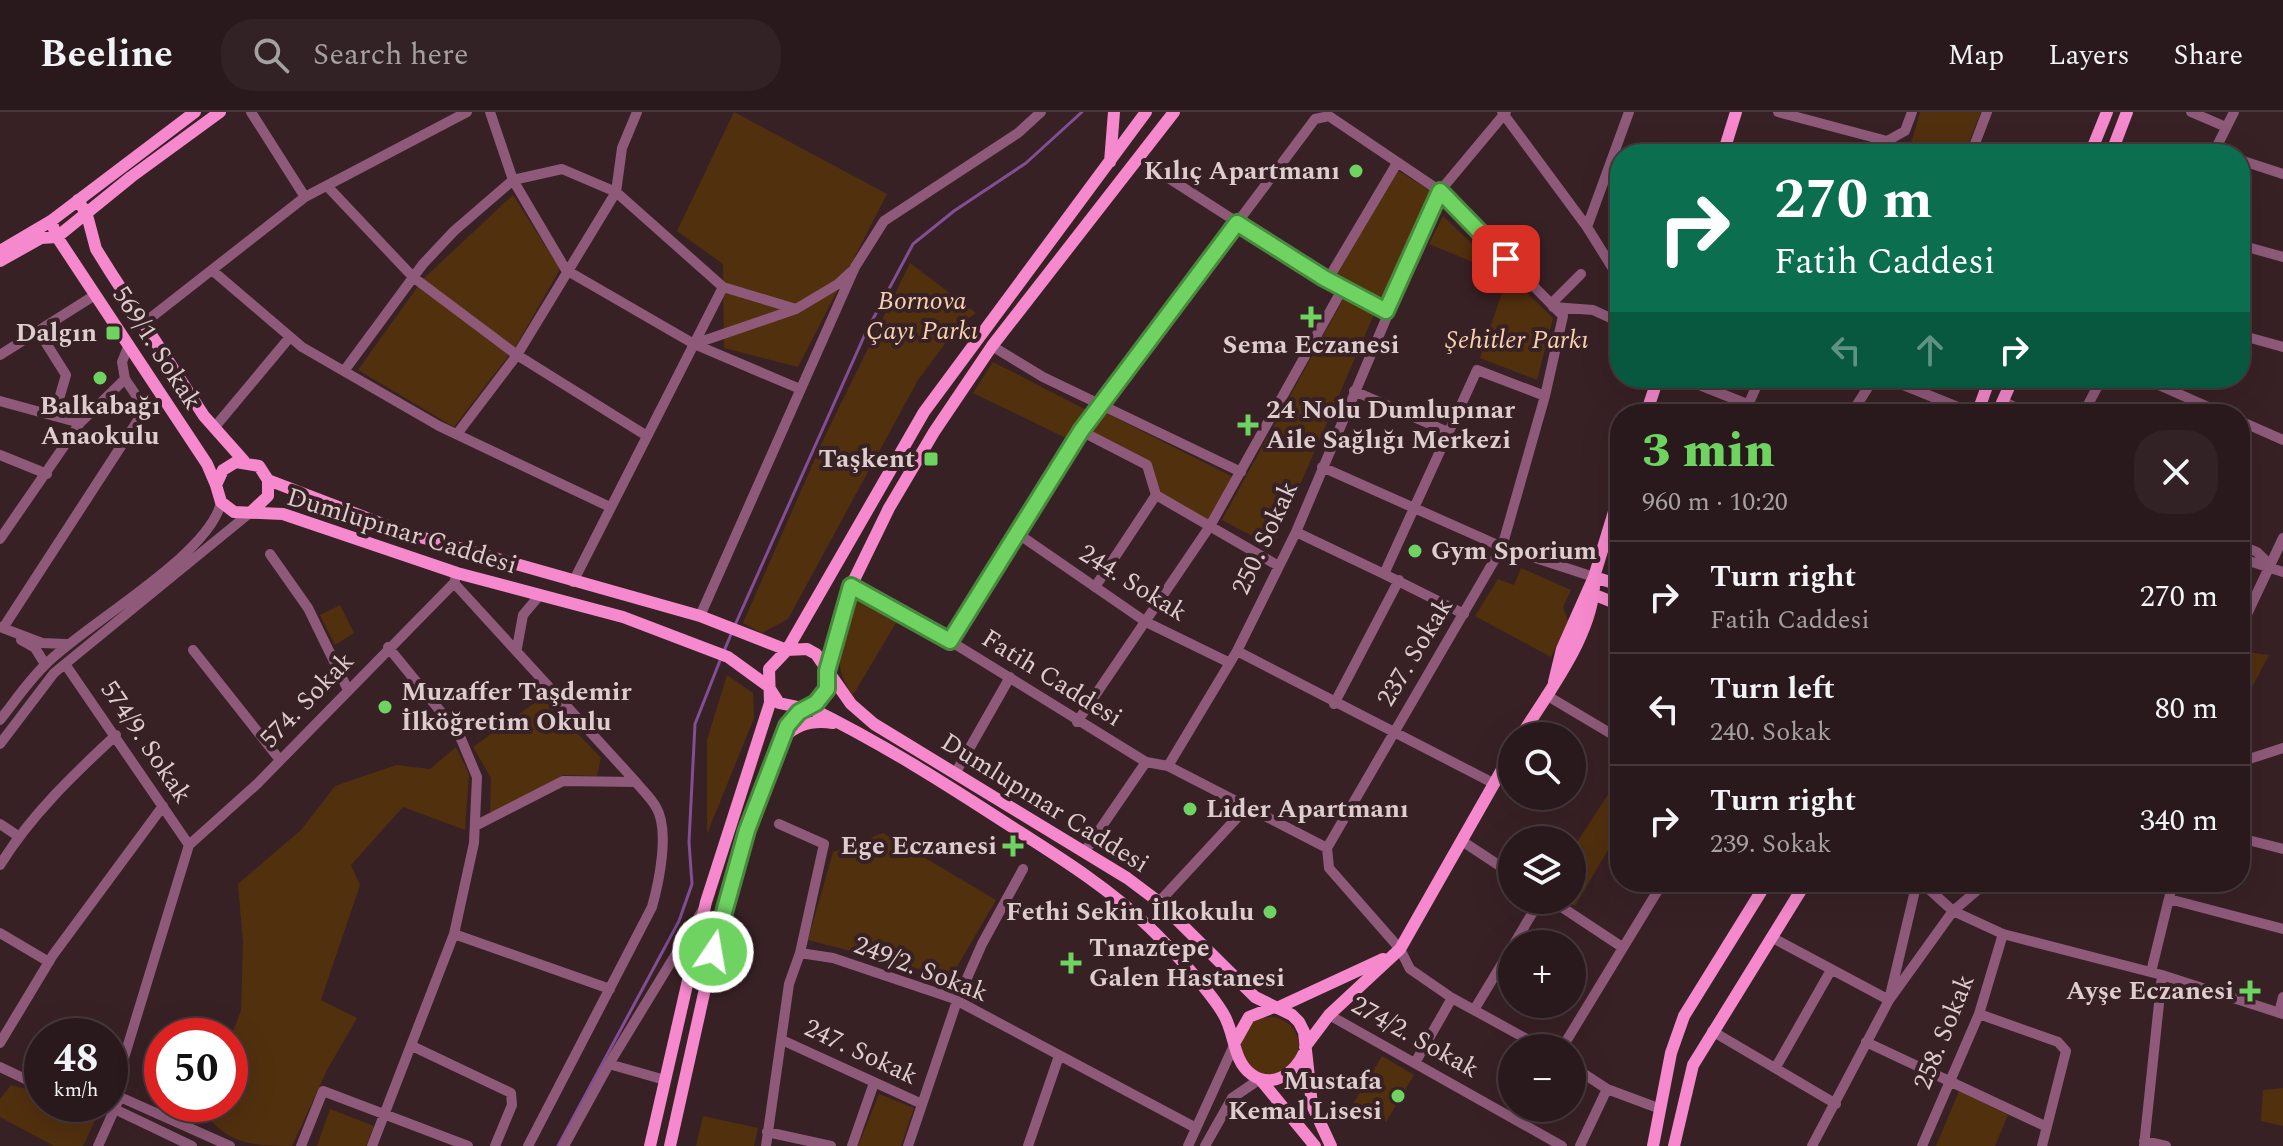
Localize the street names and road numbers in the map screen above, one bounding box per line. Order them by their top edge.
street label: 569/1. Sokak [102,278,212,418]
street label: 250. Sokak [1221,474,1309,602]
street label: Dumlupınar Caddesi [282,477,522,585]
street label: 244. Sokak [1071,534,1195,632]
street label: 237. Sokak [1367,590,1463,714]
street label: Fatih Caddesi [974,619,1130,737]
street label: 574. Sokak [250,642,364,758]
street label: 574/9. Sokak [90,672,202,812]
street label: Dumlupınar Caddesi [933,723,1157,883]
street label: 249/2. Sokak [848,925,994,1013]
street label: 258. Sokak [1903,968,1985,1096]
street label: 274/2. Sokak [1344,985,1486,1089]
street label: 247. Sokak [797,1008,925,1096]

